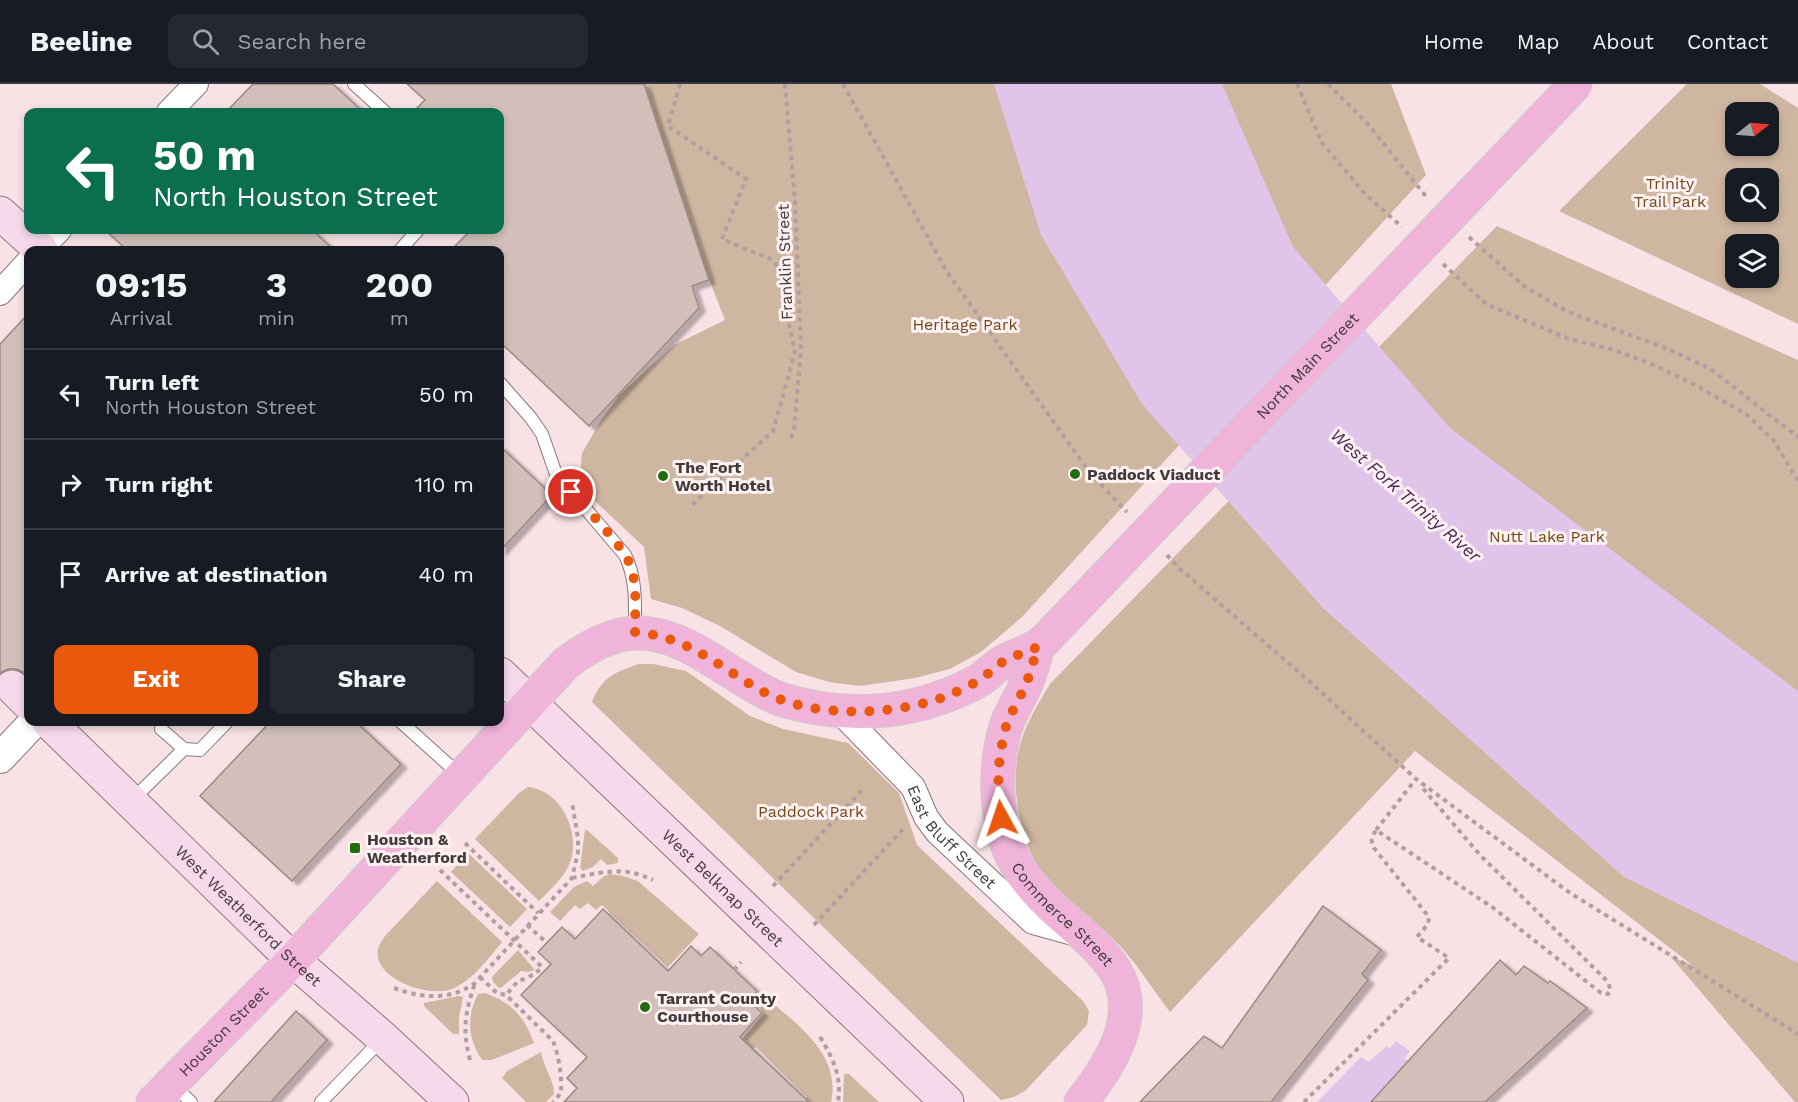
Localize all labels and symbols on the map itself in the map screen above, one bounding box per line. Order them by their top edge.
north arrow [1725,102,1779,156]
park label: Trinity Trail Park [1634,174,1706,211]
street label: Franklin Street [773,203,797,320]
street label: North Main Street [1252,308,1363,423]
park label: Heritage Park [912,315,1018,334]
water label: West Fork Trinity River [1327,424,1486,567]
place label: The Fort Worth Hotel [675,458,772,495]
place label: Paddock Viaduct [1087,465,1220,484]
pin [545,466,596,517]
marker: Paddock Viaduct [1068,467,1082,481]
marker: The Fort Worth Hotel [656,469,670,483]
park label: Nutt Lake Park [1489,527,1605,546]
street label: East Bluff Street [904,782,1001,892]
position arrow [969,786,1033,850]
park label: Paddock Park [758,802,864,821]
street label: West Belknap Street [658,825,788,950]
place label: Houston & Weatherford [367,830,467,867]
street label: West Weatherford Street [171,841,326,990]
marker: Houston & Weatherford [348,841,362,855]
street label: Commerce Street [1008,858,1118,970]
street label: Houston Street [175,981,272,1080]
place label: Tarrant County Courthouse [657,989,777,1026]
marker: Tarrant County Courthouse [638,1000,652,1014]

